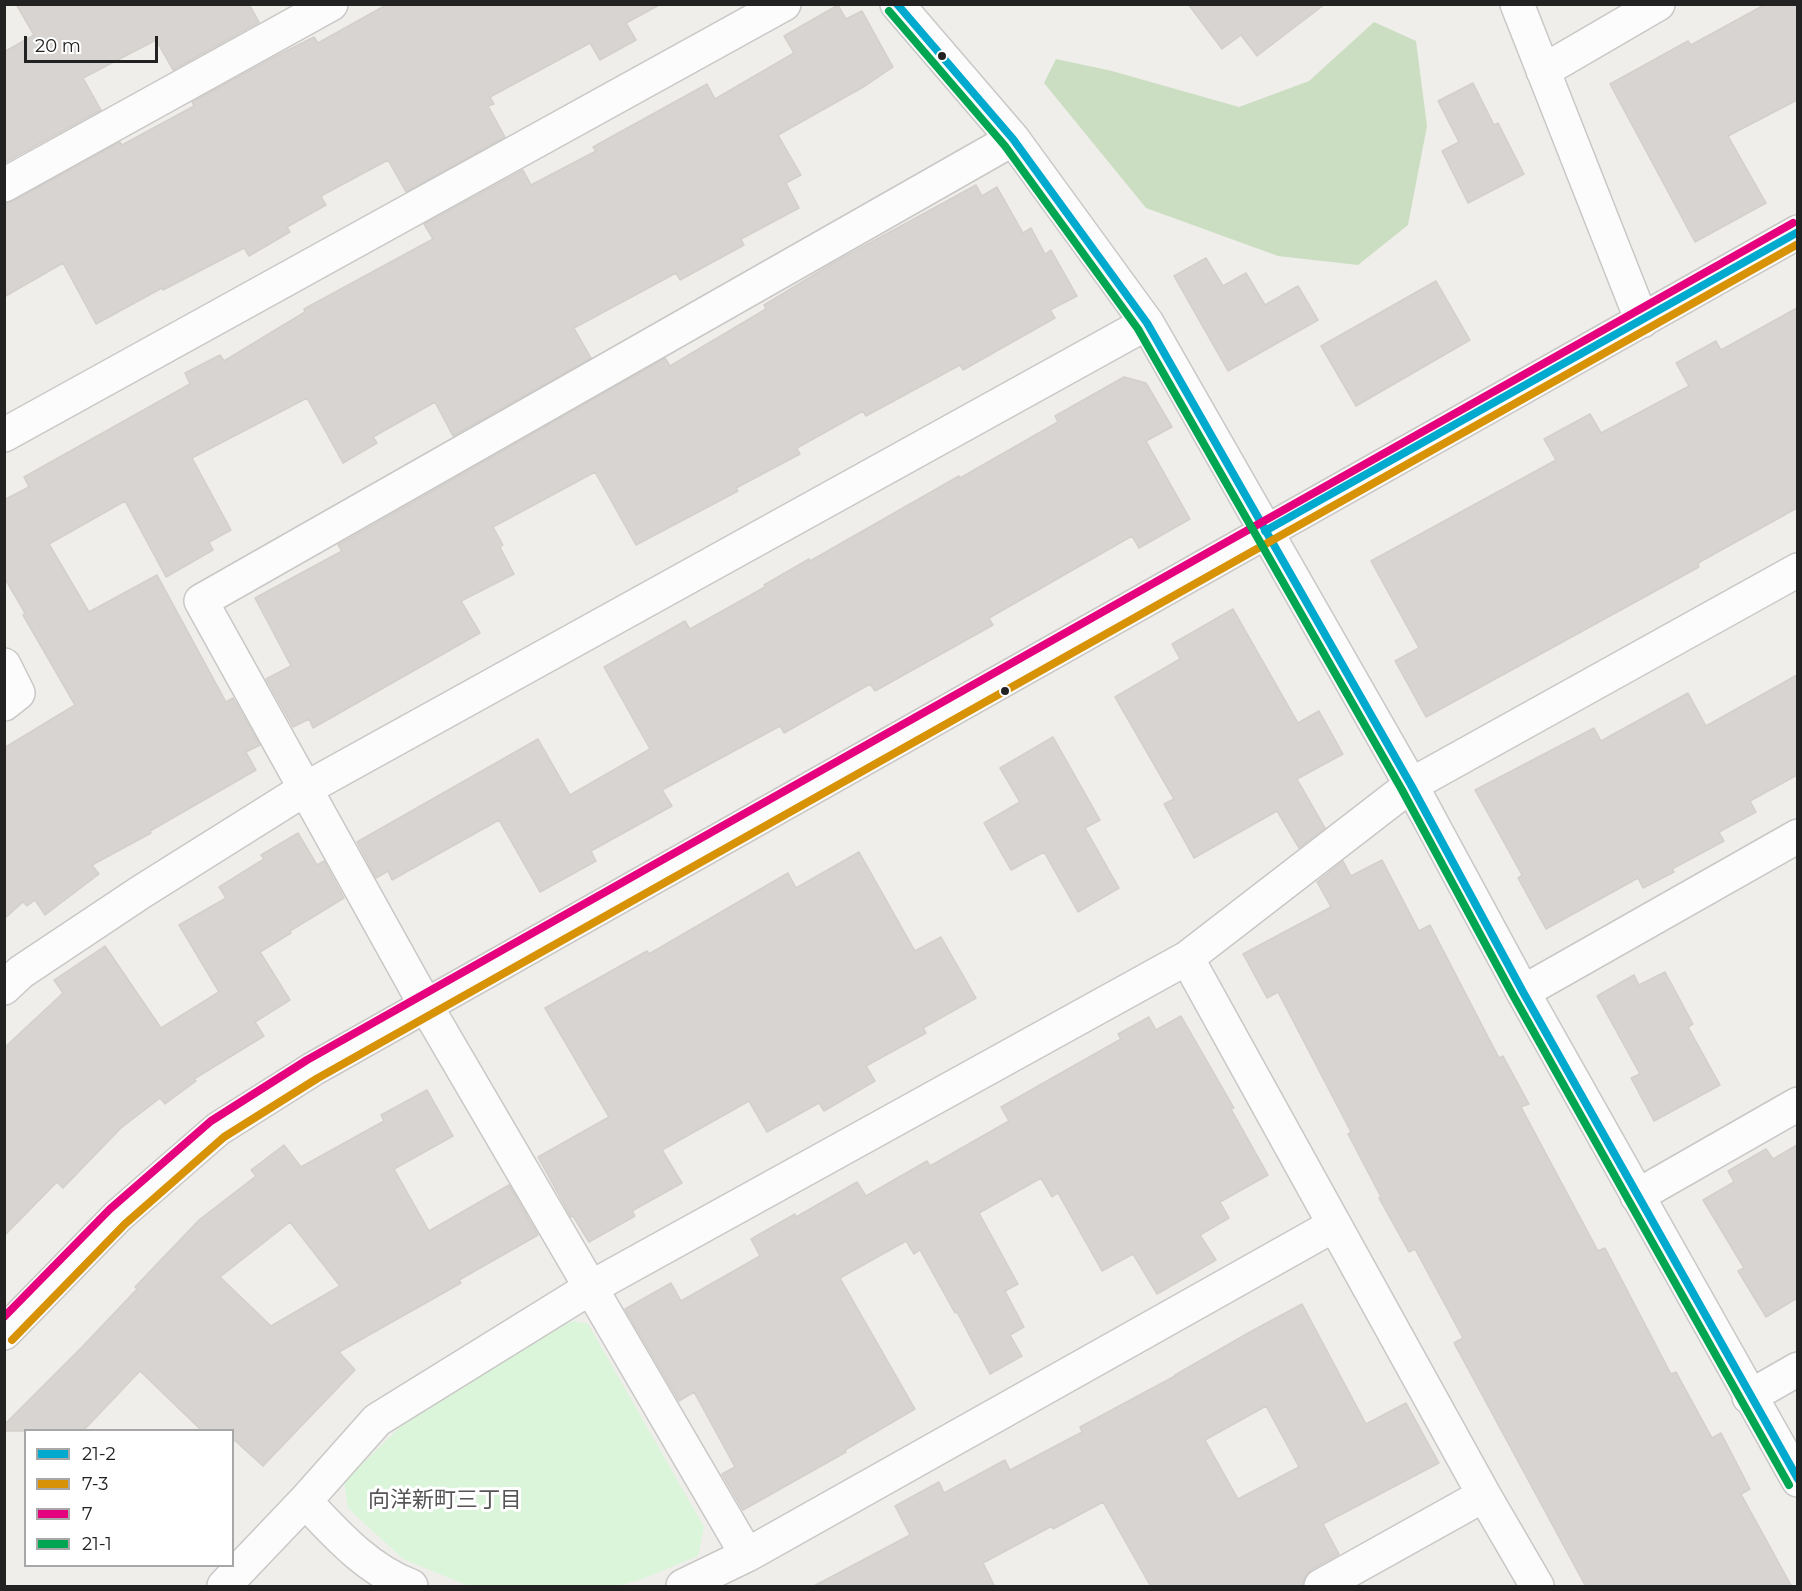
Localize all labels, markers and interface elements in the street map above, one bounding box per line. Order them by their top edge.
scale bar [27,24,160,62]
text: 20 m [35,35,81,57]
unlabelled marker [936,50,948,62]
unlabelled marker [999,685,1011,697]
legend [24,1429,234,1567]
text: 21-2 [82,1443,116,1465]
text: 7-3 [82,1473,108,1495]
district label: 向洋新町三丁目 [368,1488,522,1514]
text: 7 [82,1503,93,1525]
text: 21-1 [82,1533,112,1555]

